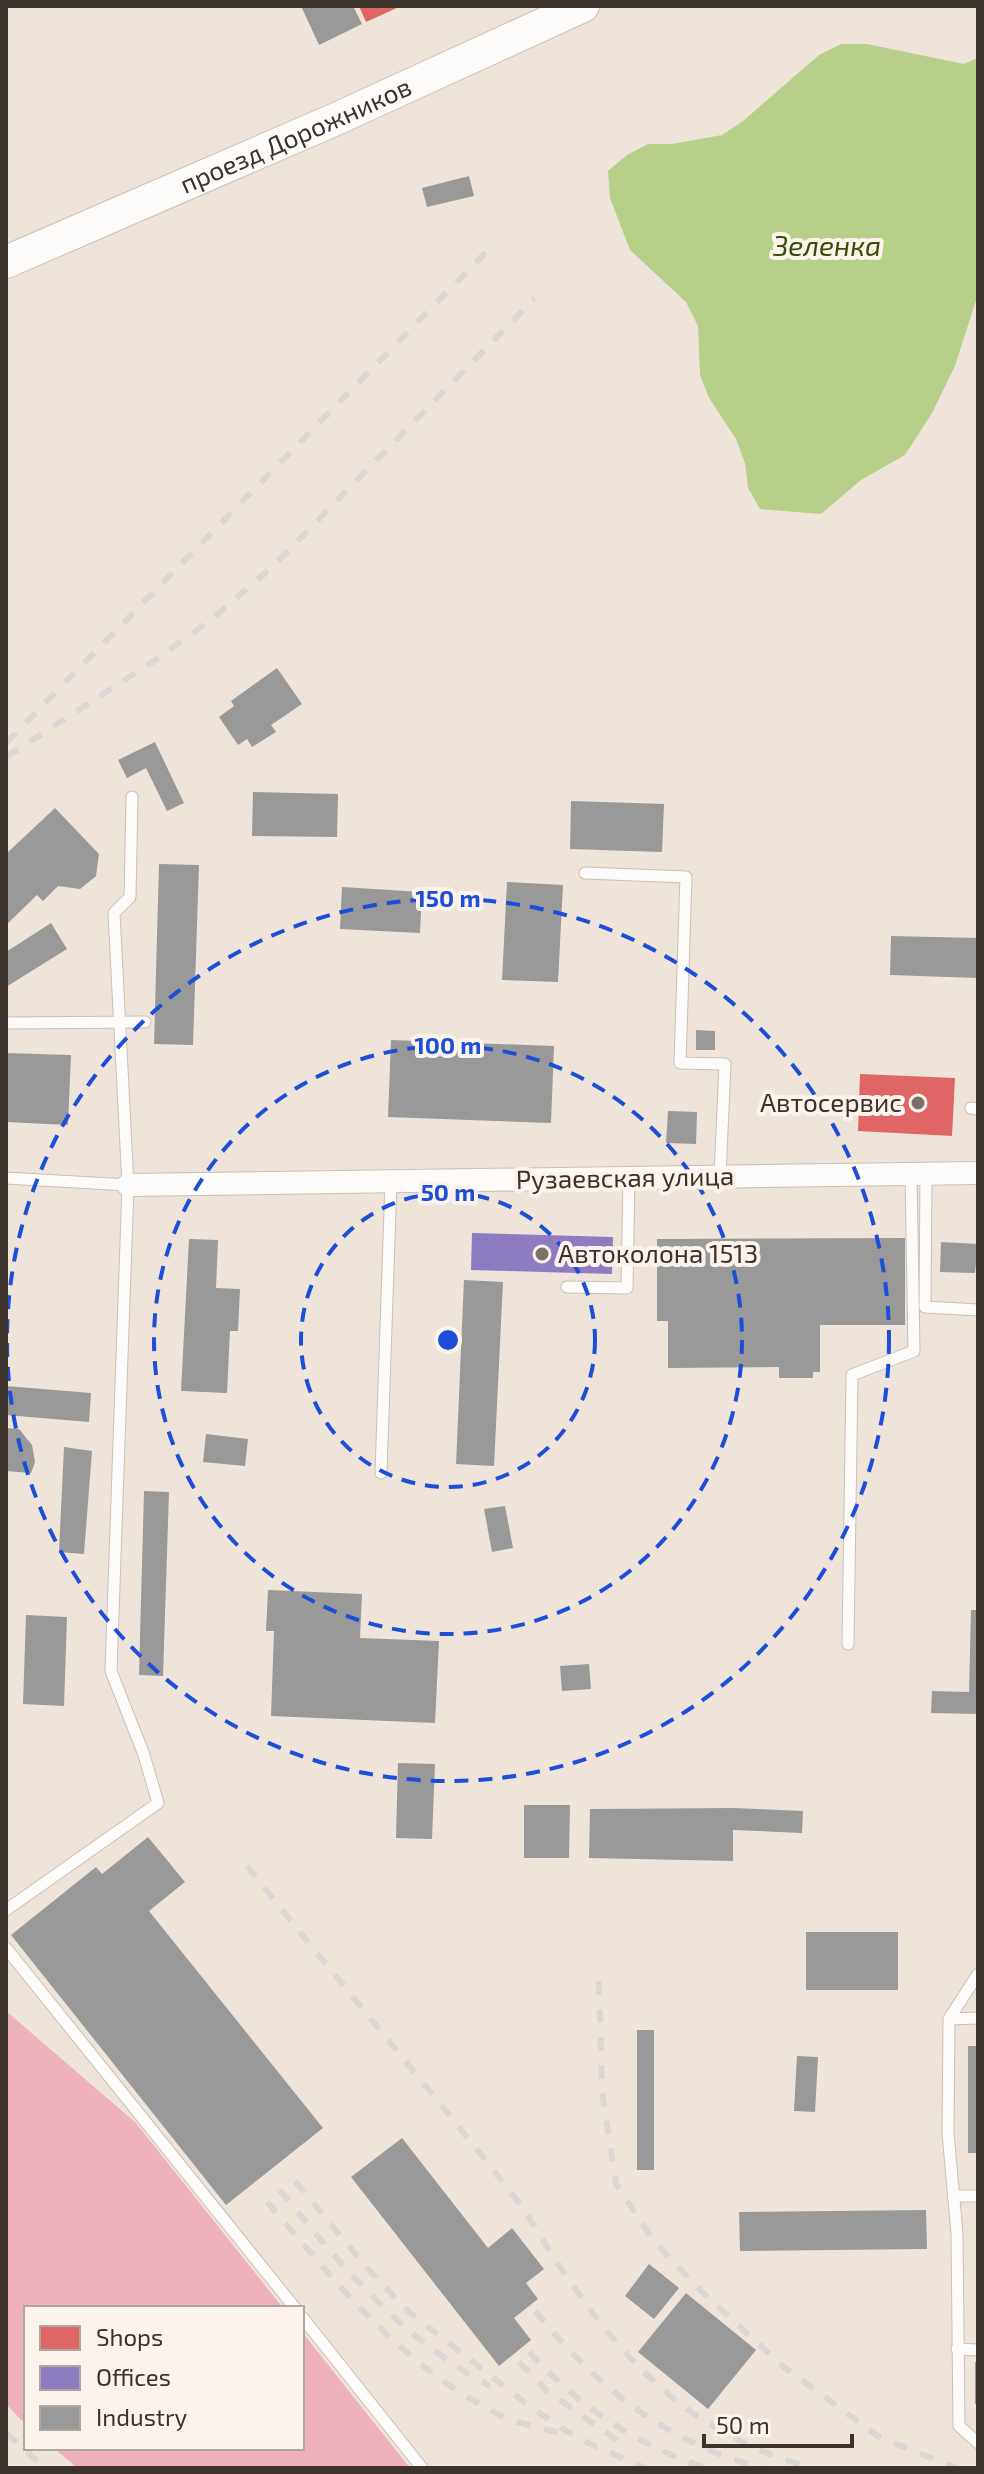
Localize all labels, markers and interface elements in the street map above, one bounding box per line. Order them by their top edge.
street label: проезд Дорожников [175,70,416,199]
water label: Зеленка [772,228,881,262]
text: 150 m [415,883,481,912]
text: 100 m [415,1030,481,1059]
place label: Автосервис [760,1086,902,1117]
marker: Автосервис [909,1094,927,1112]
street label: Рузаевская улица [515,1159,734,1195]
text: 50 m [421,1177,475,1206]
place label: Автоколона 1513 [558,1237,758,1268]
marker: Автоколона 1513 [533,1245,551,1263]
centre of rings [434,1326,462,1354]
legend [24,2306,304,2450]
text: Shops [96,2322,163,2351]
text: Offices [96,2362,171,2391]
scale bar [704,2398,852,2448]
text: Industry [96,2402,188,2431]
text: 50 m [716,2410,770,2439]

